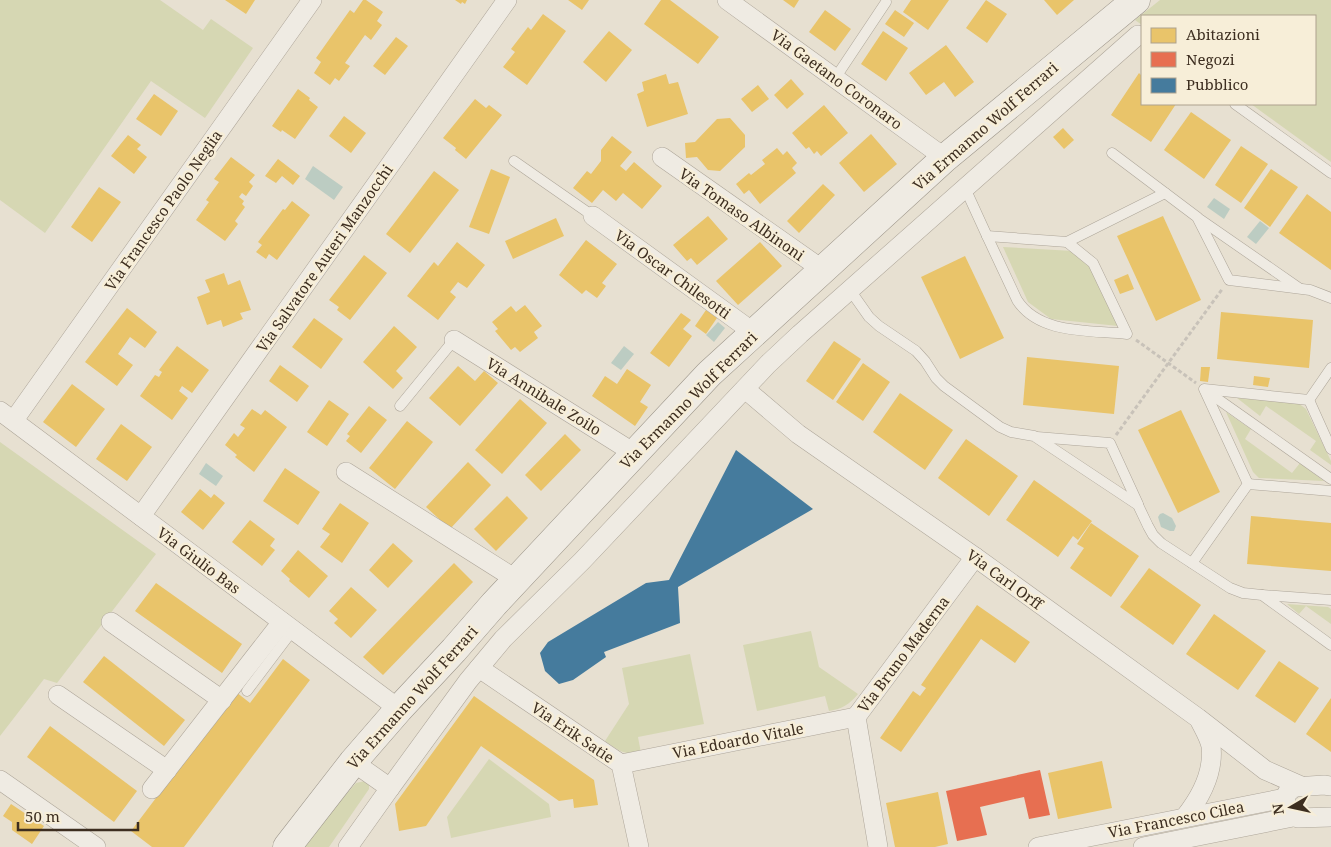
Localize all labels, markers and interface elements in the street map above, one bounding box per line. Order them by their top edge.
legend [1141,15,1316,105]
text: Abitazioni [1186,24,1260,44]
street label: Via Gaetano Coronaro [767,25,907,133]
text: Negozi [1186,49,1235,69]
street label: Via Ermanno Wolf Ferrari [908,57,1062,195]
text: Pubblico [1186,74,1249,94]
street label: Via Francesco Paolo Neglia [100,126,226,294]
street label: Via Salvatore Auteri Manzocchi [251,160,397,356]
street label: Via Tomaso Albinoni [675,163,809,265]
street label: Via Oscar Chilesotti [611,225,735,323]
street label: Via Ermanno Wolf Ferrari [615,327,761,473]
street label: Via Annibale Zoilo [483,353,605,439]
street label: Via Giulio Bas [153,522,245,598]
street label: Via Carl Orff [963,545,1048,614]
street label: Via Bruno Maderna [853,592,953,716]
street label: Via Ermanno Wolf Ferrari [342,621,482,773]
street label: Via Erik Satie [528,697,618,767]
street label: Via Edoardo Vitale [671,717,805,763]
north arrow [1266,782,1316,832]
street label: Via Francesco Cilea [1106,796,1246,842]
scale bar [18,800,138,832]
text: N [1267,802,1288,816]
text: 50 m [25,806,60,826]

